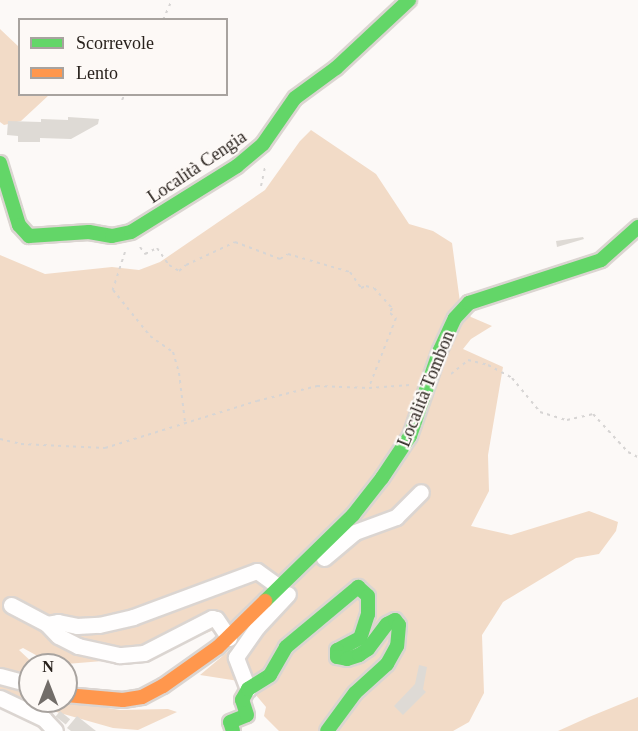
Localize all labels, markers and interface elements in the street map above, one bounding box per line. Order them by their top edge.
legend [18,18,228,96]
text: Scorrevole [76,33,154,53]
text: Lento [76,63,118,83]
street label: Località Cengia [144,126,250,208]
street label: Località Tombon [393,328,459,450]
north arrow [18,653,78,713]
text: N [42,658,54,675]

